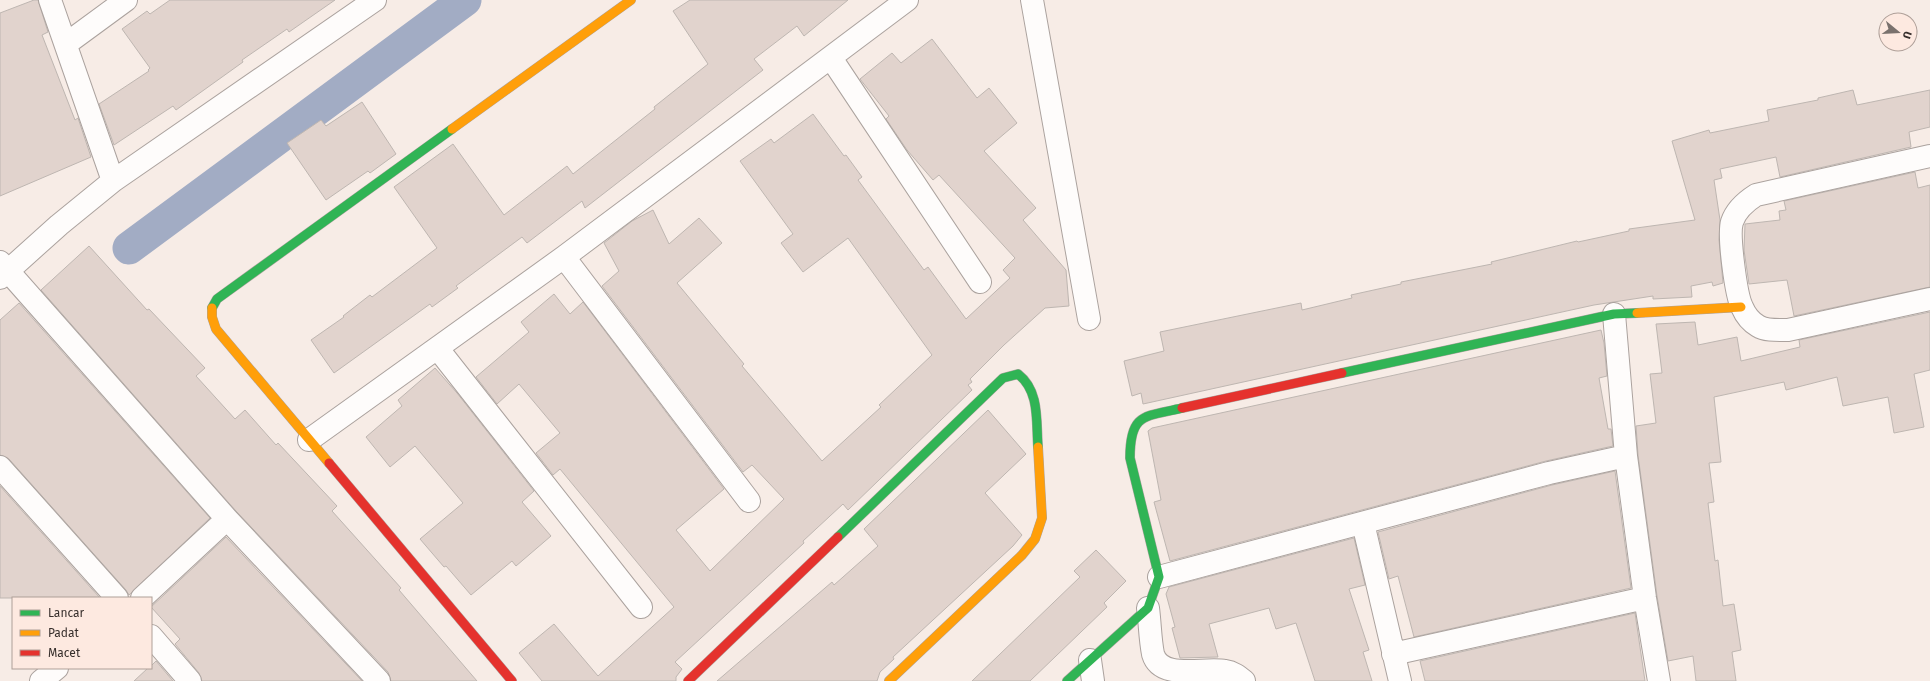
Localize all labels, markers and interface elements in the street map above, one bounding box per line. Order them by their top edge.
north arrow [1878,12,1918,52]
text: U [1900,30,1914,40]
legend [12,597,152,669]
text: Lancar [48,606,85,620]
text: Padat [48,626,80,640]
text: Macet [48,646,81,660]

